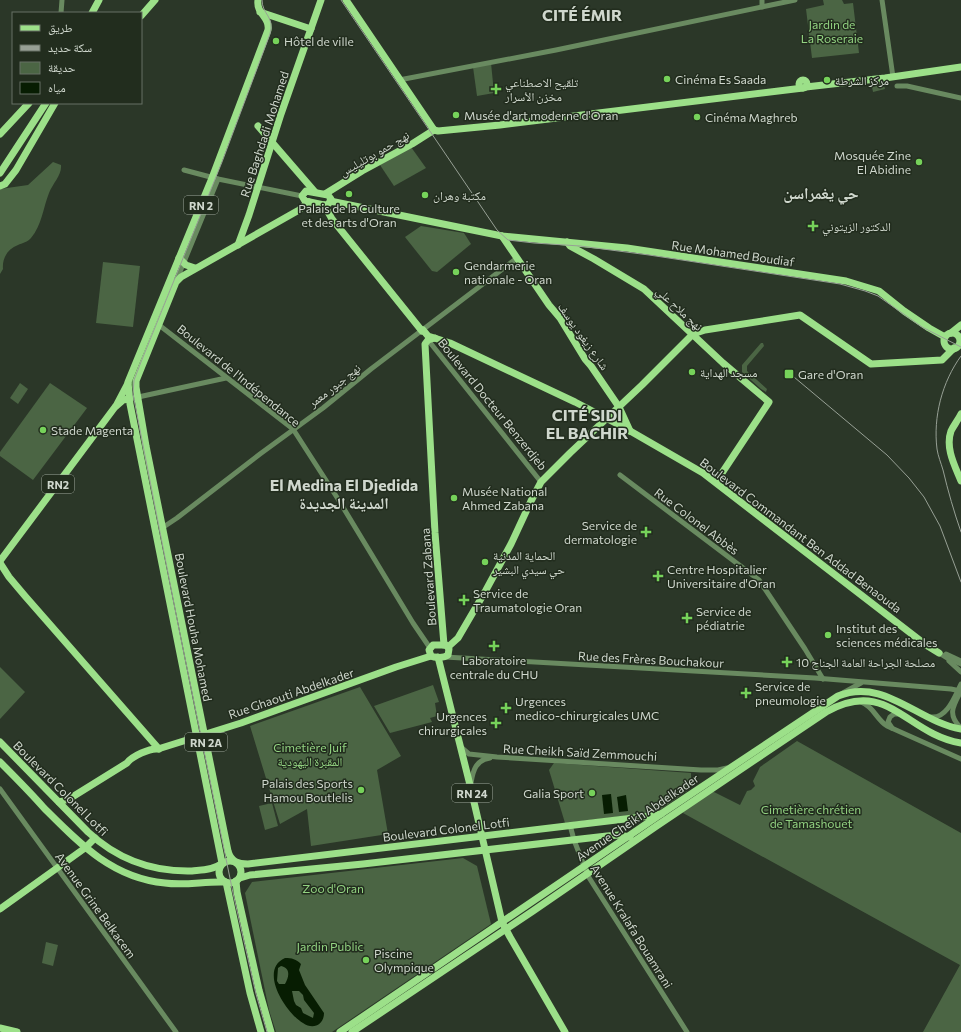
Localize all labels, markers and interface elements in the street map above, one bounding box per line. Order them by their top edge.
district label: CITÉ ÉMIR [542,5,622,24]
legend [12,12,142,104]
park label: Jardin de La Roseraie [801,17,863,45]
text: طريق [48,20,73,35]
place label: Hôtel de ville [284,34,354,48]
marker: Hôtel de ville [271,36,281,46]
text: سكة حديد [48,40,92,55]
text: حديقة [48,60,76,75]
street label: Rue Baghdadi Mohamed [237,69,291,199]
place label: Cinéma Es Saada [675,72,766,86]
place label: مركز الشرطة [835,73,889,87]
marker: Cinéma Es Saada [662,74,672,84]
place label: تلقيح الاصطناعي مخزن الأسرار [504,75,579,104]
marker: مركز الشرطة [822,75,832,85]
text: مياه [48,80,66,95]
marker: تلقيح الاصطناعي مخزن الأسرار [490,83,502,95]
place label: Musée d'art moderne d'Oran [464,108,618,122]
marker: Musée d'art moderne d'Oran [451,110,461,120]
place label: Cinéma Maghreb [705,110,798,124]
marker: Cinéma Maghreb [692,112,702,122]
street label: نهج حمو بوتليليس [337,127,412,180]
place label: Mosquée Zine El Abidine [834,148,911,176]
marker: Mosquée Zine El Abidine [914,157,924,167]
district label: حي يغمراسن [783,183,859,205]
place label: مكتبة وهران [433,188,486,203]
marker: Palais de la Culture et des arts d'Oran [344,189,354,199]
marker: مكتبة وهران [420,190,430,200]
road number: RN 2 [184,196,218,214]
place label: Palais de la Culture et des arts d'Oran [298,201,400,229]
place label: الدكتور الزيتوني [822,219,891,237]
marker: الدكتور الزيتوني [807,220,819,232]
street label: Rue Mohamed Boudiaf [671,237,796,269]
place label: Gendarmerie nationale - Oran [464,258,552,286]
marker: Gendarmerie nationale - Oran [451,267,461,277]
street label: نهج ملاح علي [651,283,706,336]
street label: شارع زيغود يوسف [554,300,612,374]
street label: Boulevard de l'Indépendance [175,321,303,429]
street label: Boulevard Docteur Benzerdjeb [436,335,550,473]
street label: نهج جبور معمر [304,360,364,411]
place label: مسجد الهداية [700,365,757,380]
marker: مسجد الهداية [687,367,697,377]
place label: Gare d'Oran [798,367,863,381]
marker: Gare d'Oran [783,368,795,380]
district label: CITÉ SIDI EL BACHIR [546,405,628,442]
place label: Stade Magenta [51,423,133,437]
marker: Stade Magenta [38,425,48,435]
street label: Boulevard Commandant Ben Addad Benaouda [697,455,905,615]
road number: RN2 [42,475,74,493]
district label: El Medina El Djedida المدينة الجديدة [270,475,418,512]
place label: Musée National Ahmed Zabana [462,484,547,512]
street label: Rue Colonel Abbès [652,485,742,557]
marker: Musée National Ahmed Zabana [449,493,459,503]
place label: Service de dermatologie [564,518,637,546]
marker: Service de dermatologie [640,526,652,538]
street label: Boulevard Zabana [418,528,438,626]
place label: الحماية المدنية حي سيدي البشير [492,548,565,580]
street label: Boulevard Houha Mohamed [173,552,215,702]
marker: الحماية المدنية حي سيدي البشير [480,557,490,567]
place label: Centre Hospitalier Universitaire d'Oran [667,562,776,590]
marker: Centre Hospitalier Universitaire d'Oran [652,570,664,582]
place label: Service de Traumatologie Oran [473,586,582,614]
marker: Service de Traumatologie Oran [458,594,470,606]
place label: Service de pédiatrie [696,604,751,632]
marker: Service de pédiatrie [681,612,693,624]
place label: Institut des sciences médicales [836,621,938,649]
marker: Institut des sciences médicales [823,630,833,640]
marker: Laboratoire centrale du CHU [488,640,500,652]
street label: Rue des Frères Bouchakour [578,648,725,670]
place label: Laboratoire centrale du CHU [450,653,538,681]
place label: مصلحة الجراحة العامة الجناح 10 [796,655,935,670]
marker: مصلحة الجراحة العامة الجناح 10 [781,656,793,668]
street label: Rue Ghaouti Abdelkader [226,665,356,721]
place label: Service de pneumologie [755,679,826,707]
marker: Service de pneumologie [740,687,752,699]
place label: Urgences medico-chirurgicales UMC [515,694,659,722]
marker: Urgences medico-chirurgicales UMC [500,702,512,714]
place label: Urgences chirurgicales [418,709,487,737]
marker: Urgences chirurgicales [490,717,502,729]
road number: RN 2A [185,733,227,751]
street label: Boulevard Colonel Lotfi [11,738,111,838]
park label: Cimetière Juif المقبرة اليهودية [273,740,347,769]
street label: Rue Cheikh Saïd Zemmouchi [503,741,657,763]
street label: Avenue Cheikh Abdelkader [573,771,701,863]
place label: Palais des Sports Hamou Boutlelis [262,776,353,804]
road number: RN 24 [452,784,492,802]
marker: Palais des Sports Hamou Boutlelis [356,785,366,795]
place label: Galia Sport [523,786,584,800]
marker: Galia Sport [587,788,597,798]
park label: Cimetière chrétien de Tamashouet [761,802,861,830]
street label: Boulevard Colonel Lotfi [382,814,510,844]
street label: Avenue Grine Belkacem [53,849,139,961]
street label: Avenue Kralafa Bouamrani [588,862,676,990]
park label: Zoo d'Oran [302,881,364,895]
park label: Jardin Public [297,939,364,954]
place label: Piscine Olympique [374,946,434,974]
marker: Piscine Olympique [361,955,371,965]

